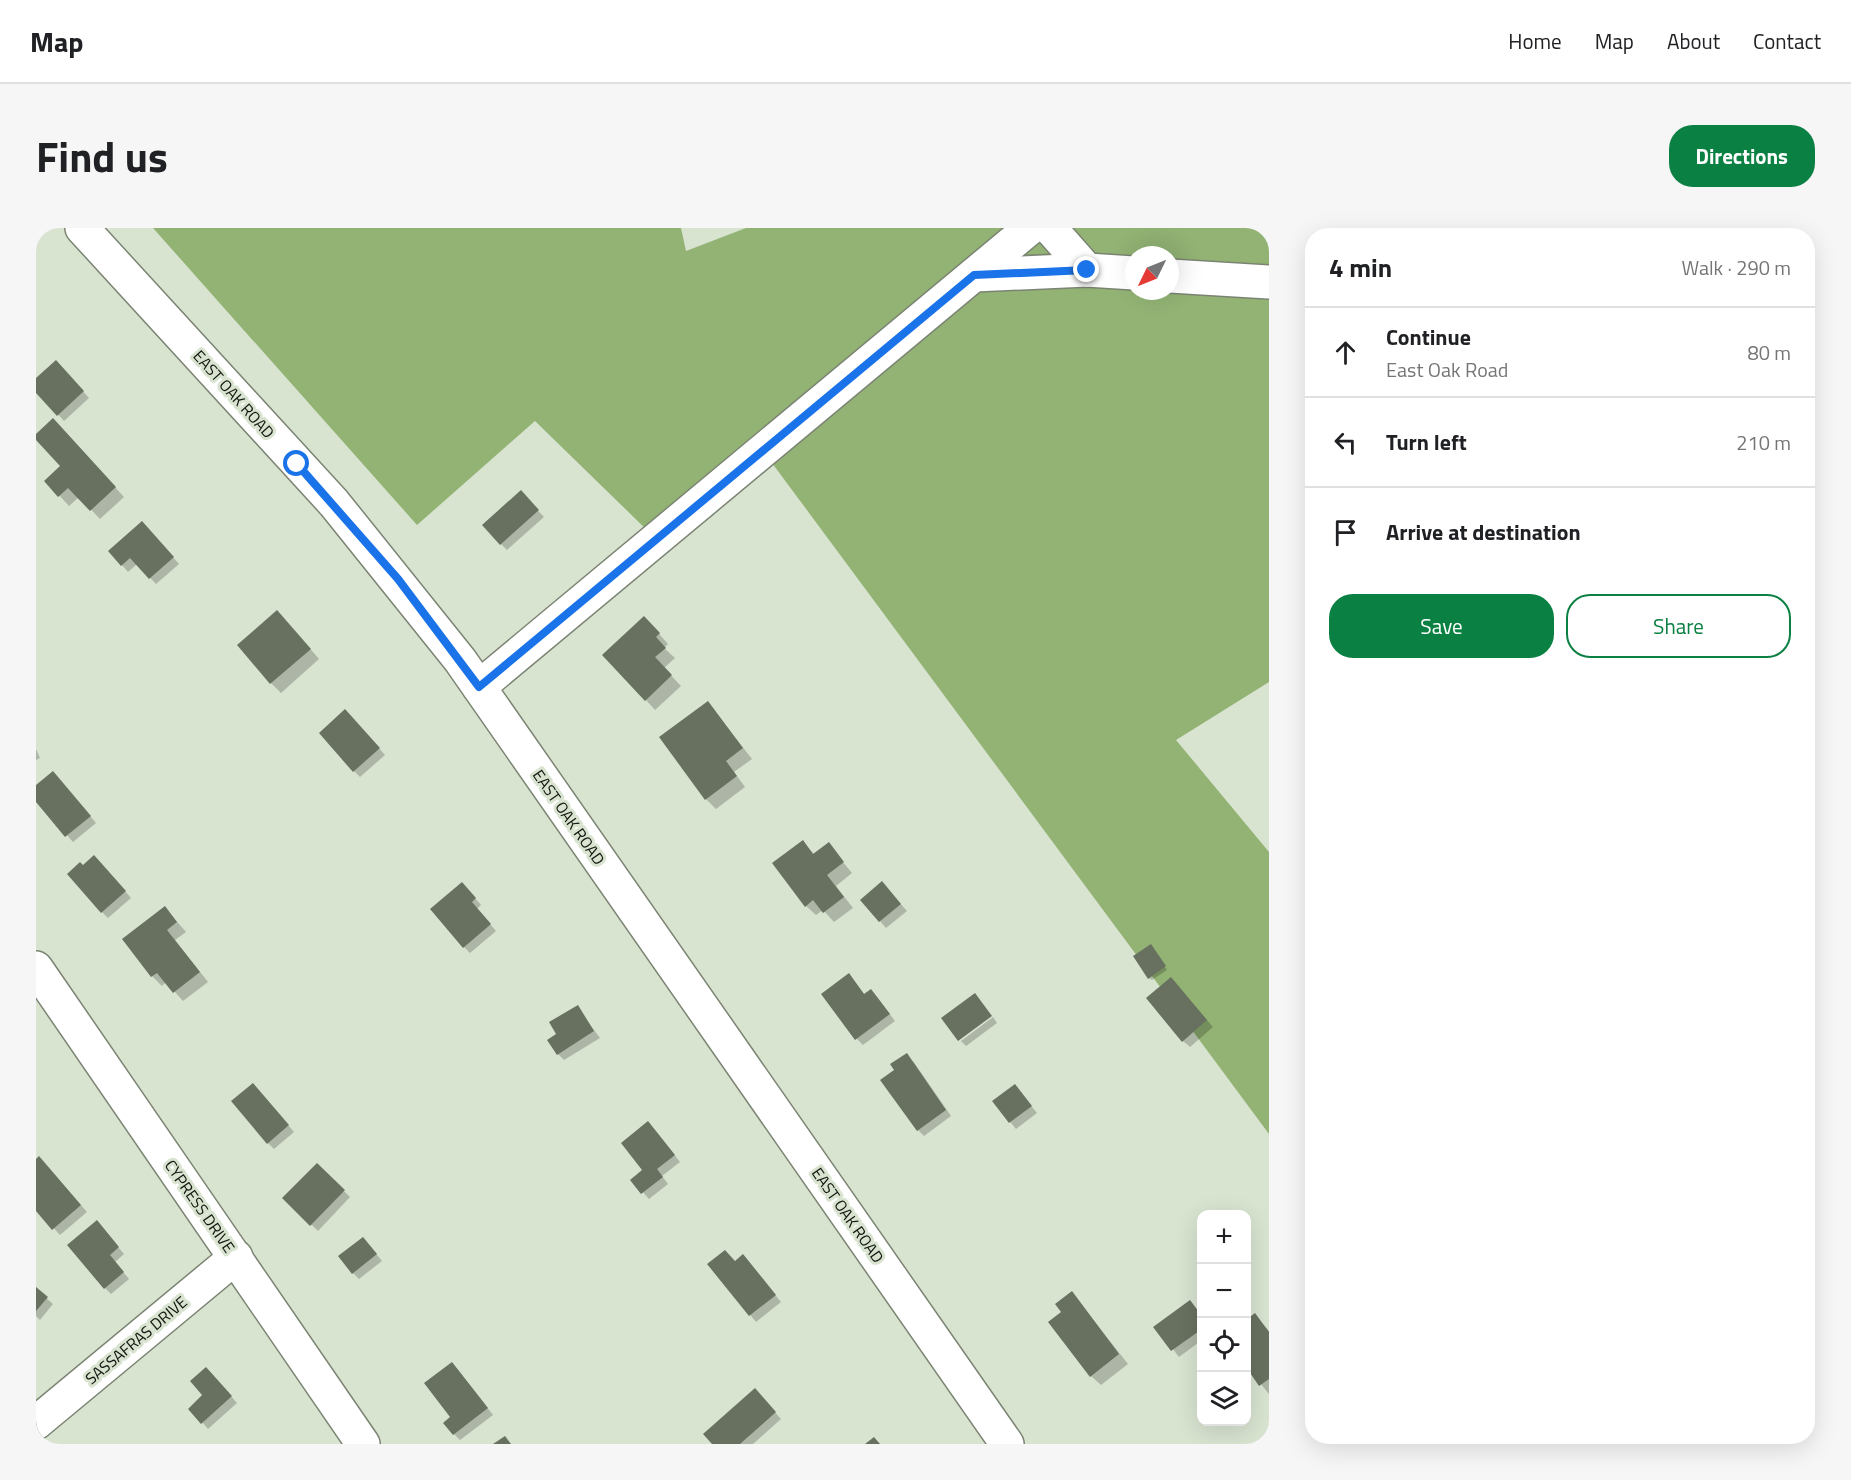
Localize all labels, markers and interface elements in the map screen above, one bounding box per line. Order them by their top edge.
text: Map [30,20,84,63]
text: Home [1508,25,1562,57]
text: Map [1595,25,1634,57]
text: About [1667,25,1720,57]
text: Contact [1753,25,1821,57]
text: Find us [36,124,168,188]
button: Directions [1669,125,1815,187]
north arrow [1125,246,1179,300]
text: 4 min [1329,248,1392,287]
text: Walk · 290 m [1682,252,1791,283]
route end [1073,256,1099,282]
text: Continue [1386,320,1471,354]
icon: ahead [1329,336,1362,369]
text: 80 m [1747,337,1791,368]
street label: EAST OAK ROAD [188,345,280,443]
text: East Oak Road [1386,354,1508,385]
text: Turn left [1386,425,1467,459]
icon: left [1329,426,1362,459]
text: 210 m [1736,427,1791,458]
route start [283,450,309,476]
text: Arrive at destination [1386,515,1581,549]
icon: arrive [1329,516,1362,549]
button: Save [1329,594,1554,658]
button: Share [1566,594,1791,658]
street label: EAST OAK ROAD [527,764,611,870]
street label: CYPRESS DRIVE [159,1155,241,1257]
street label: EAST OAK ROAD [806,1162,890,1268]
map controls [1197,1210,1251,1426]
button: + [1197,1210,1251,1264]
button: − [1197,1264,1251,1318]
street label: SASSAFRAS DRIVE [80,1290,192,1390]
button: locate [1197,1318,1251,1372]
button: layers [1197,1372,1251,1426]

